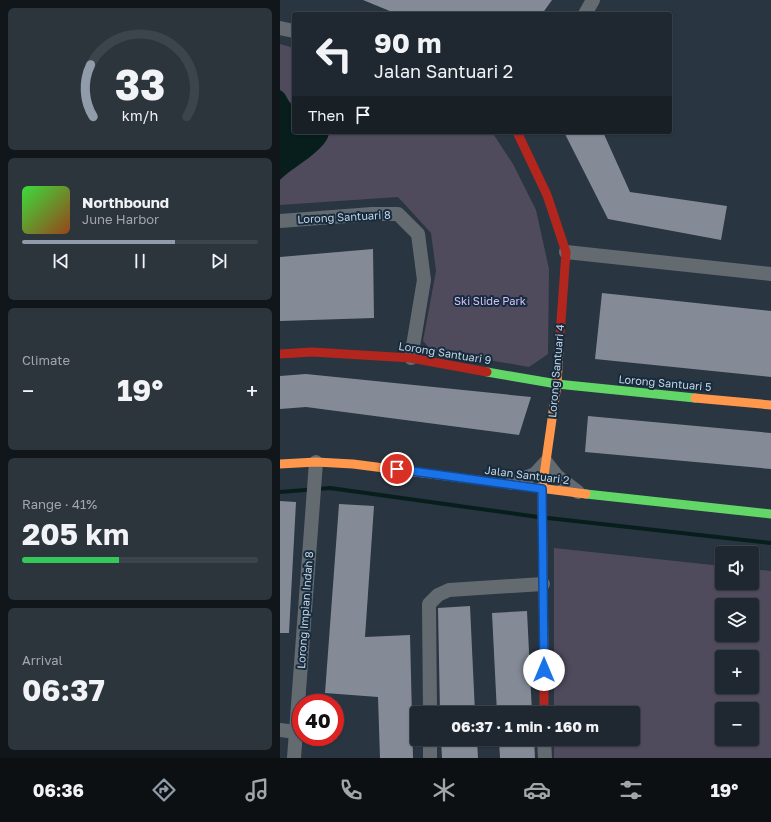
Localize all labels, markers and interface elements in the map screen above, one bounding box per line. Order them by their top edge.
text: 90 m [374,26,441,59]
icon: left [308,28,360,80]
text: 33 [115,59,165,109]
text: Jalan Santuari 2 [374,60,513,82]
icon: arrive [352,104,374,126]
text: Then [308,106,344,124]
text: km/h [122,107,158,124]
text: Northbound [82,193,169,211]
street label: Lorong Santuari 8 [297,208,391,225]
text: June Harbor [82,211,159,227]
icon: previous [50,250,72,272]
icon: pause [129,250,151,272]
icon: next [208,250,230,272]
park label: Ski Slide Park [454,294,526,307]
street label: Lorong Santuari 4 [545,323,566,418]
street label: Lorong Santuari 9 [398,339,492,366]
text: Climate [22,352,70,368]
text: 19° [117,372,163,408]
street label: Lorong Santuari 5 [618,372,712,393]
text: − [22,377,34,404]
text: + [246,377,258,404]
pin [380,452,414,486]
icon: arrive [386,458,408,480]
street label: Jalan Santuari 2 [484,463,570,486]
text: Range · 41% [22,496,97,512]
text: 205 km [22,516,129,552]
map controls [715,546,759,746]
button: sound [715,546,759,590]
street label: Lorong Impian Indah 8 [294,550,315,669]
button: layers [715,598,759,642]
position arrow [523,649,565,691]
button: + [715,650,759,694]
text: Arrival [22,652,63,668]
text: 06:37 [22,672,105,708]
speed limit sign: 40 [292,694,344,746]
button: − [715,702,759,746]
text: 06:37 · 1 min · 160 m [451,717,599,735]
icon: directions [150,776,178,804]
icon: music [243,776,271,804]
icon: phone [337,776,365,804]
icon: climate [430,776,458,804]
icon: car [523,776,551,804]
icon: filters [617,776,645,804]
text: 06:36 [33,779,84,801]
text: 19° [710,779,738,801]

